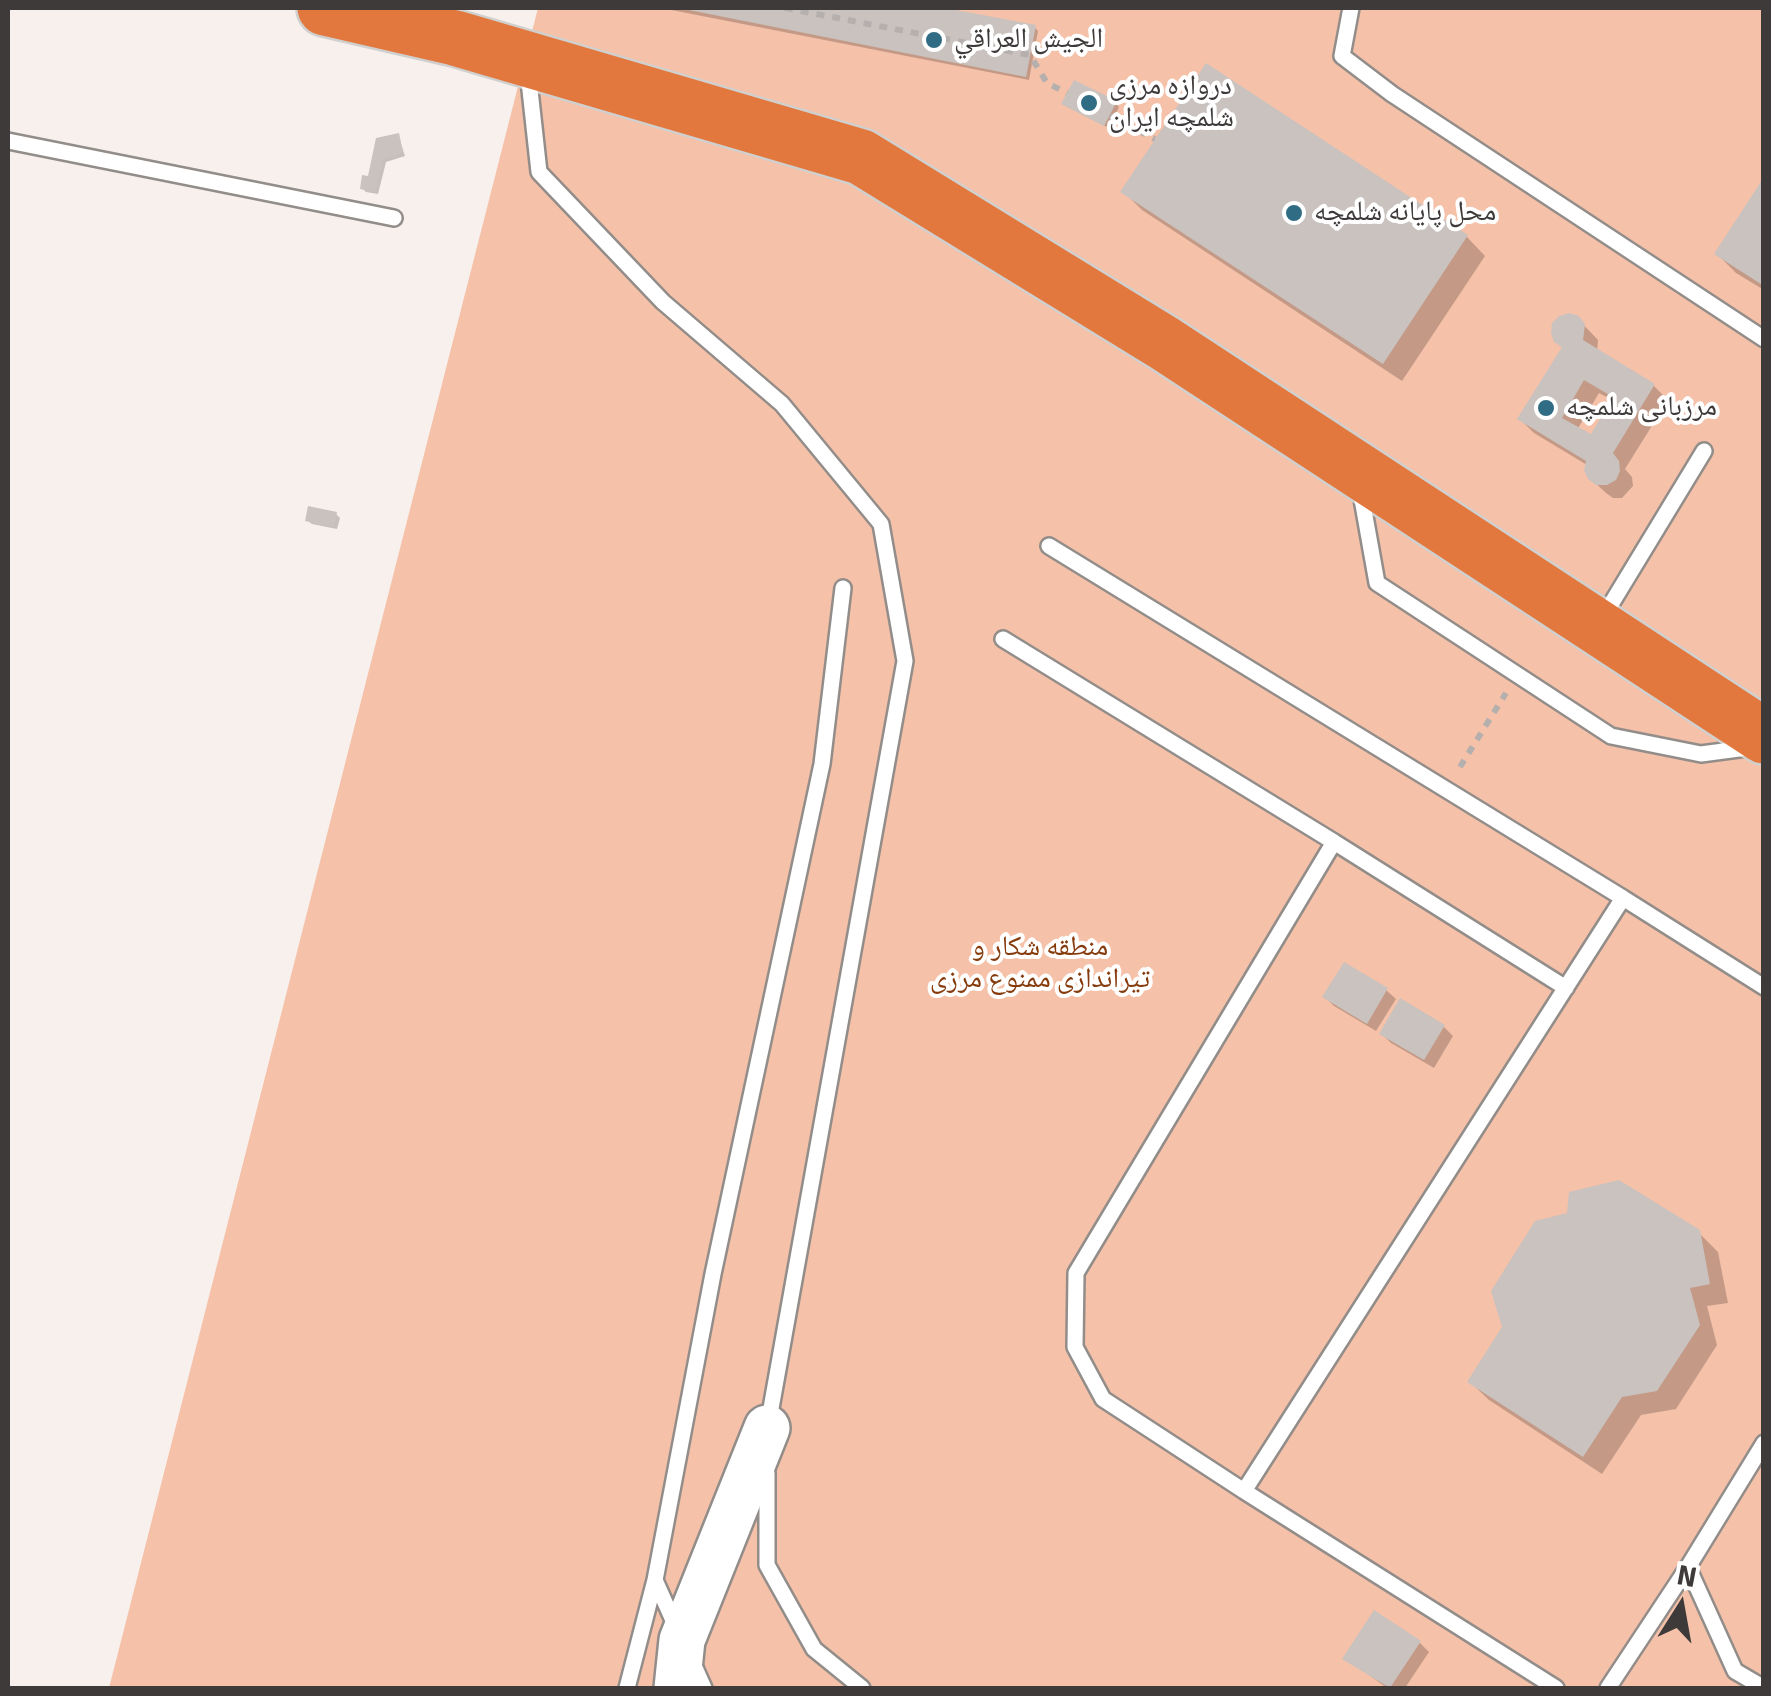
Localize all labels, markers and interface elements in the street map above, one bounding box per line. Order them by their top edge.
place label: الجيش العراقي [954,23,1103,57]
marker: الجيش العراقي [923,29,945,51]
place label: دروازه مرزی شلمچه ایران [1109,70,1234,136]
marker: دروازه مرزی شلمچه ایران [1078,92,1100,114]
place label: محل پایانه شلمچه [1314,196,1496,230]
marker: محل پایانه شلمچه [1283,202,1305,224]
place label: مرزبانی شلمچه [1566,391,1717,425]
marker: مرزبانی شلمچه [1535,397,1557,419]
park label: منطقه شکار و تیراندازی ممنوع مرزی [930,931,1150,997]
north arrow [1631,1556,1731,1656]
text: N [1674,1558,1700,1595]

